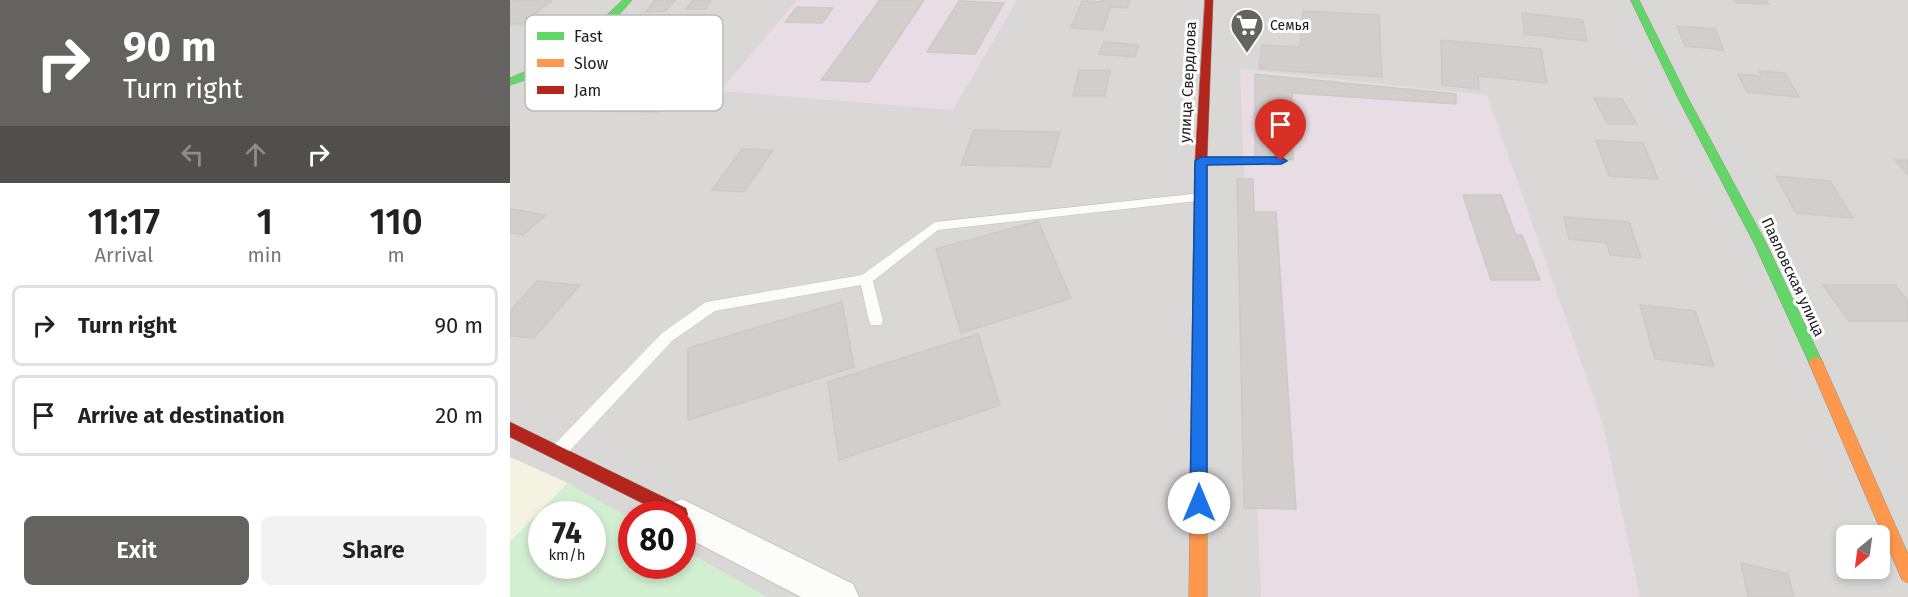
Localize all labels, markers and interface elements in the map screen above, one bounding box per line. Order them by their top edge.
supermarket icon: Семья [1229,7,1265,54]
legend [525,15,723,111]
place label: Семья [1270,17,1309,34]
street label: улица Свердлова [1176,21,1200,143]
text: 90 m [123,22,217,72]
icon: right [24,24,102,102]
text: Fast [574,27,603,46]
text: Slow [574,54,609,73]
text: Turn right [123,73,243,105]
text: Jam [574,81,601,100]
pin [1255,99,1306,161]
icon: arrive [1264,108,1297,141]
icon: left [176,138,209,171]
icon: ahead [239,138,272,171]
icon: right [302,138,335,171]
text: 11:17 [87,200,160,244]
text: 1 [257,200,273,244]
text: 110 [369,200,423,244]
street label: Павловская улица [1758,215,1828,339]
text: Arrival [94,243,153,267]
text: min [248,243,282,267]
text: m [387,243,405,267]
icon: right [27,309,60,342]
text: Turn right [78,312,177,339]
text: 90 m [434,312,483,339]
icon: arrive [27,399,60,432]
text: Arrive at destination [78,402,285,429]
text: 20 m [435,402,483,429]
position arrow [1167,471,1231,535]
speed limit sign: 80 [618,501,696,579]
text: 74 [552,515,582,551]
button: Exit [24,516,249,585]
button: Share [261,516,486,585]
north arrow [1836,525,1890,579]
map controls [1836,525,1890,579]
text: km/h [548,546,586,564]

